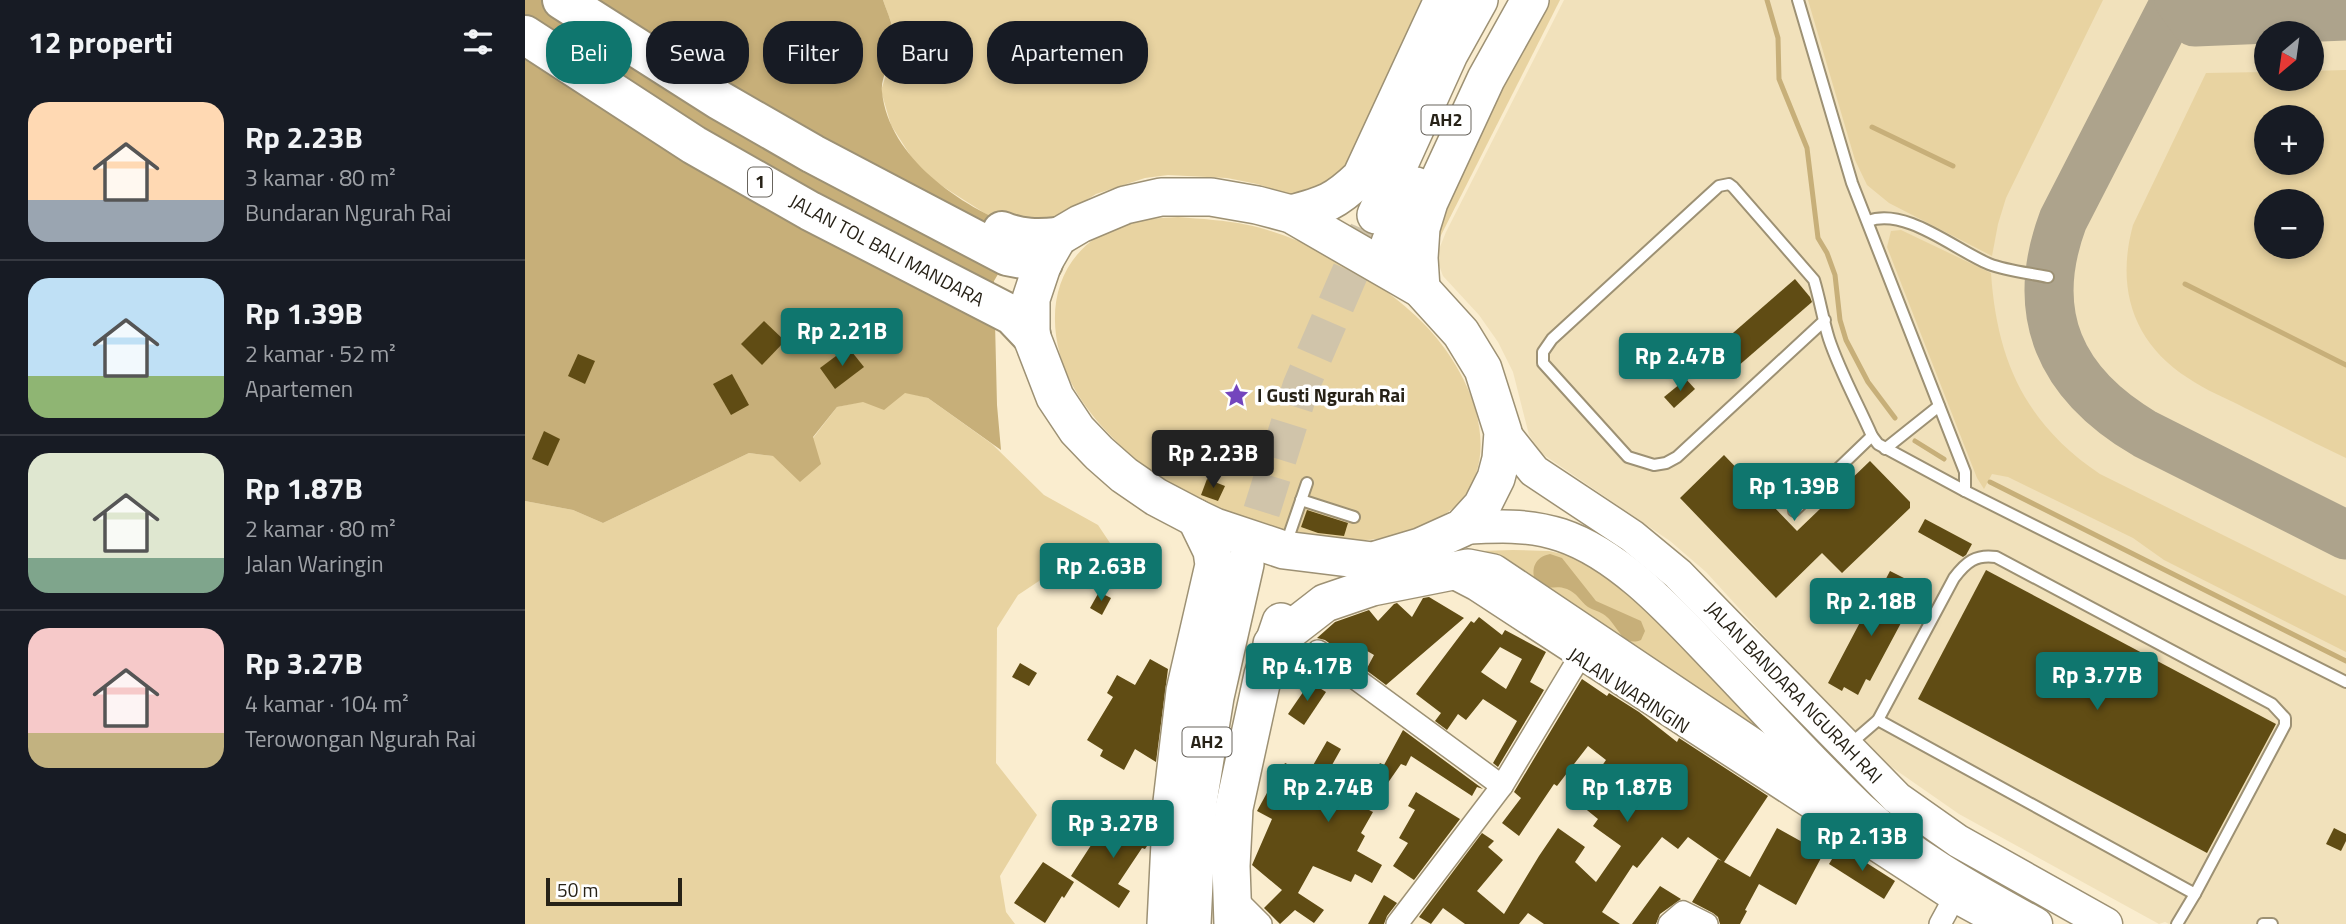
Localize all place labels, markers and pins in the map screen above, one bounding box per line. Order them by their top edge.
pin: Rp 2.21B [770,308,914,368]
pin: Rp 2.47B [1608,334,1752,393]
place label: I Gusti Ngurah Rai [1257,380,1405,409]
place icon: I Gusti Ngurah Rai [1223,381,1251,409]
pin: Rp 2.23B [1141,430,1285,490]
pin: Rp 1.39B [1722,463,1866,523]
pin: Rp 2.63B [1029,544,1173,603]
pin: Rp 2.18B [1799,578,1943,638]
pin: Rp 4.17B [1235,644,1379,703]
pin: Rp 3.77B [2025,652,2169,712]
pin: Rp 2.74B [1256,764,1400,824]
pin: Rp 1.87B [1555,764,1699,824]
pin: Rp 3.27B [1041,800,1185,860]
pin: Rp 2.13B [1790,814,1934,873]

